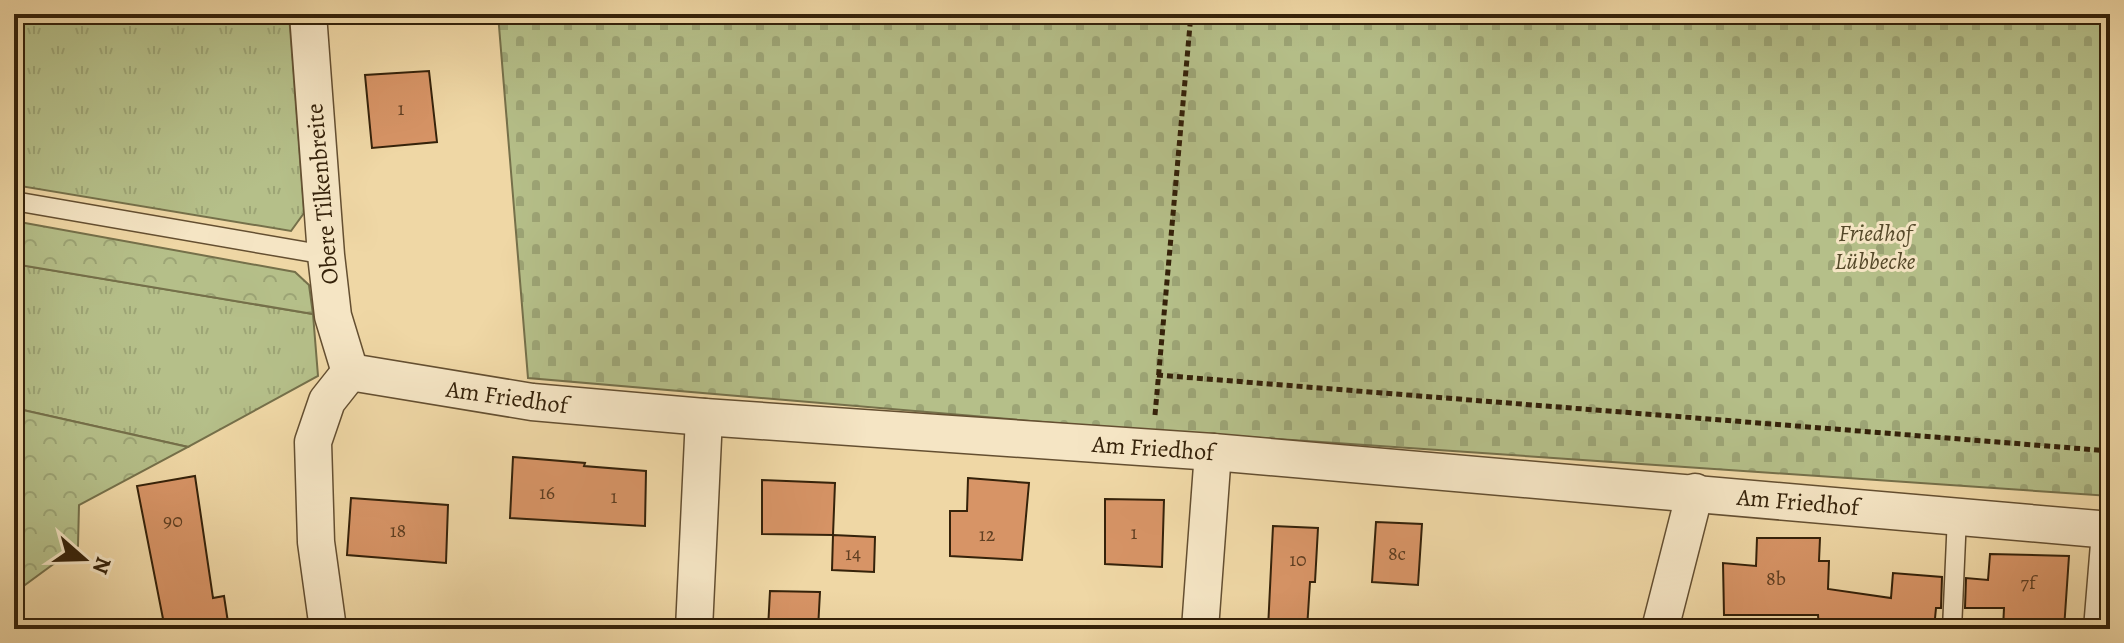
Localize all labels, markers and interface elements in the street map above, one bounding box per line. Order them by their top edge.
house number: 1 [398,95,405,122]
street label: Obere Tilkenbreite [298,102,346,286]
park label: Friedhof Lübbecke [1835,217,1916,277]
street label: Am Friedhof [443,373,573,422]
street label: Am Friedhof [1090,428,1218,468]
house number: 16 [539,479,555,506]
street label: Am Friedhof [1735,481,1863,524]
house number: 1 [611,483,618,510]
house number: 90 [163,507,183,534]
house number: 18 [390,517,406,544]
north arrow [44,519,124,599]
house number: 1 [1131,519,1138,546]
house number: 12 [979,521,996,548]
house number: 14 [845,540,861,567]
house number: 8c [1388,540,1406,567]
house number: 10 [1289,546,1307,573]
text: N [85,553,119,578]
house number: 8b [1766,565,1786,592]
house number: 7f [2021,569,2039,596]

